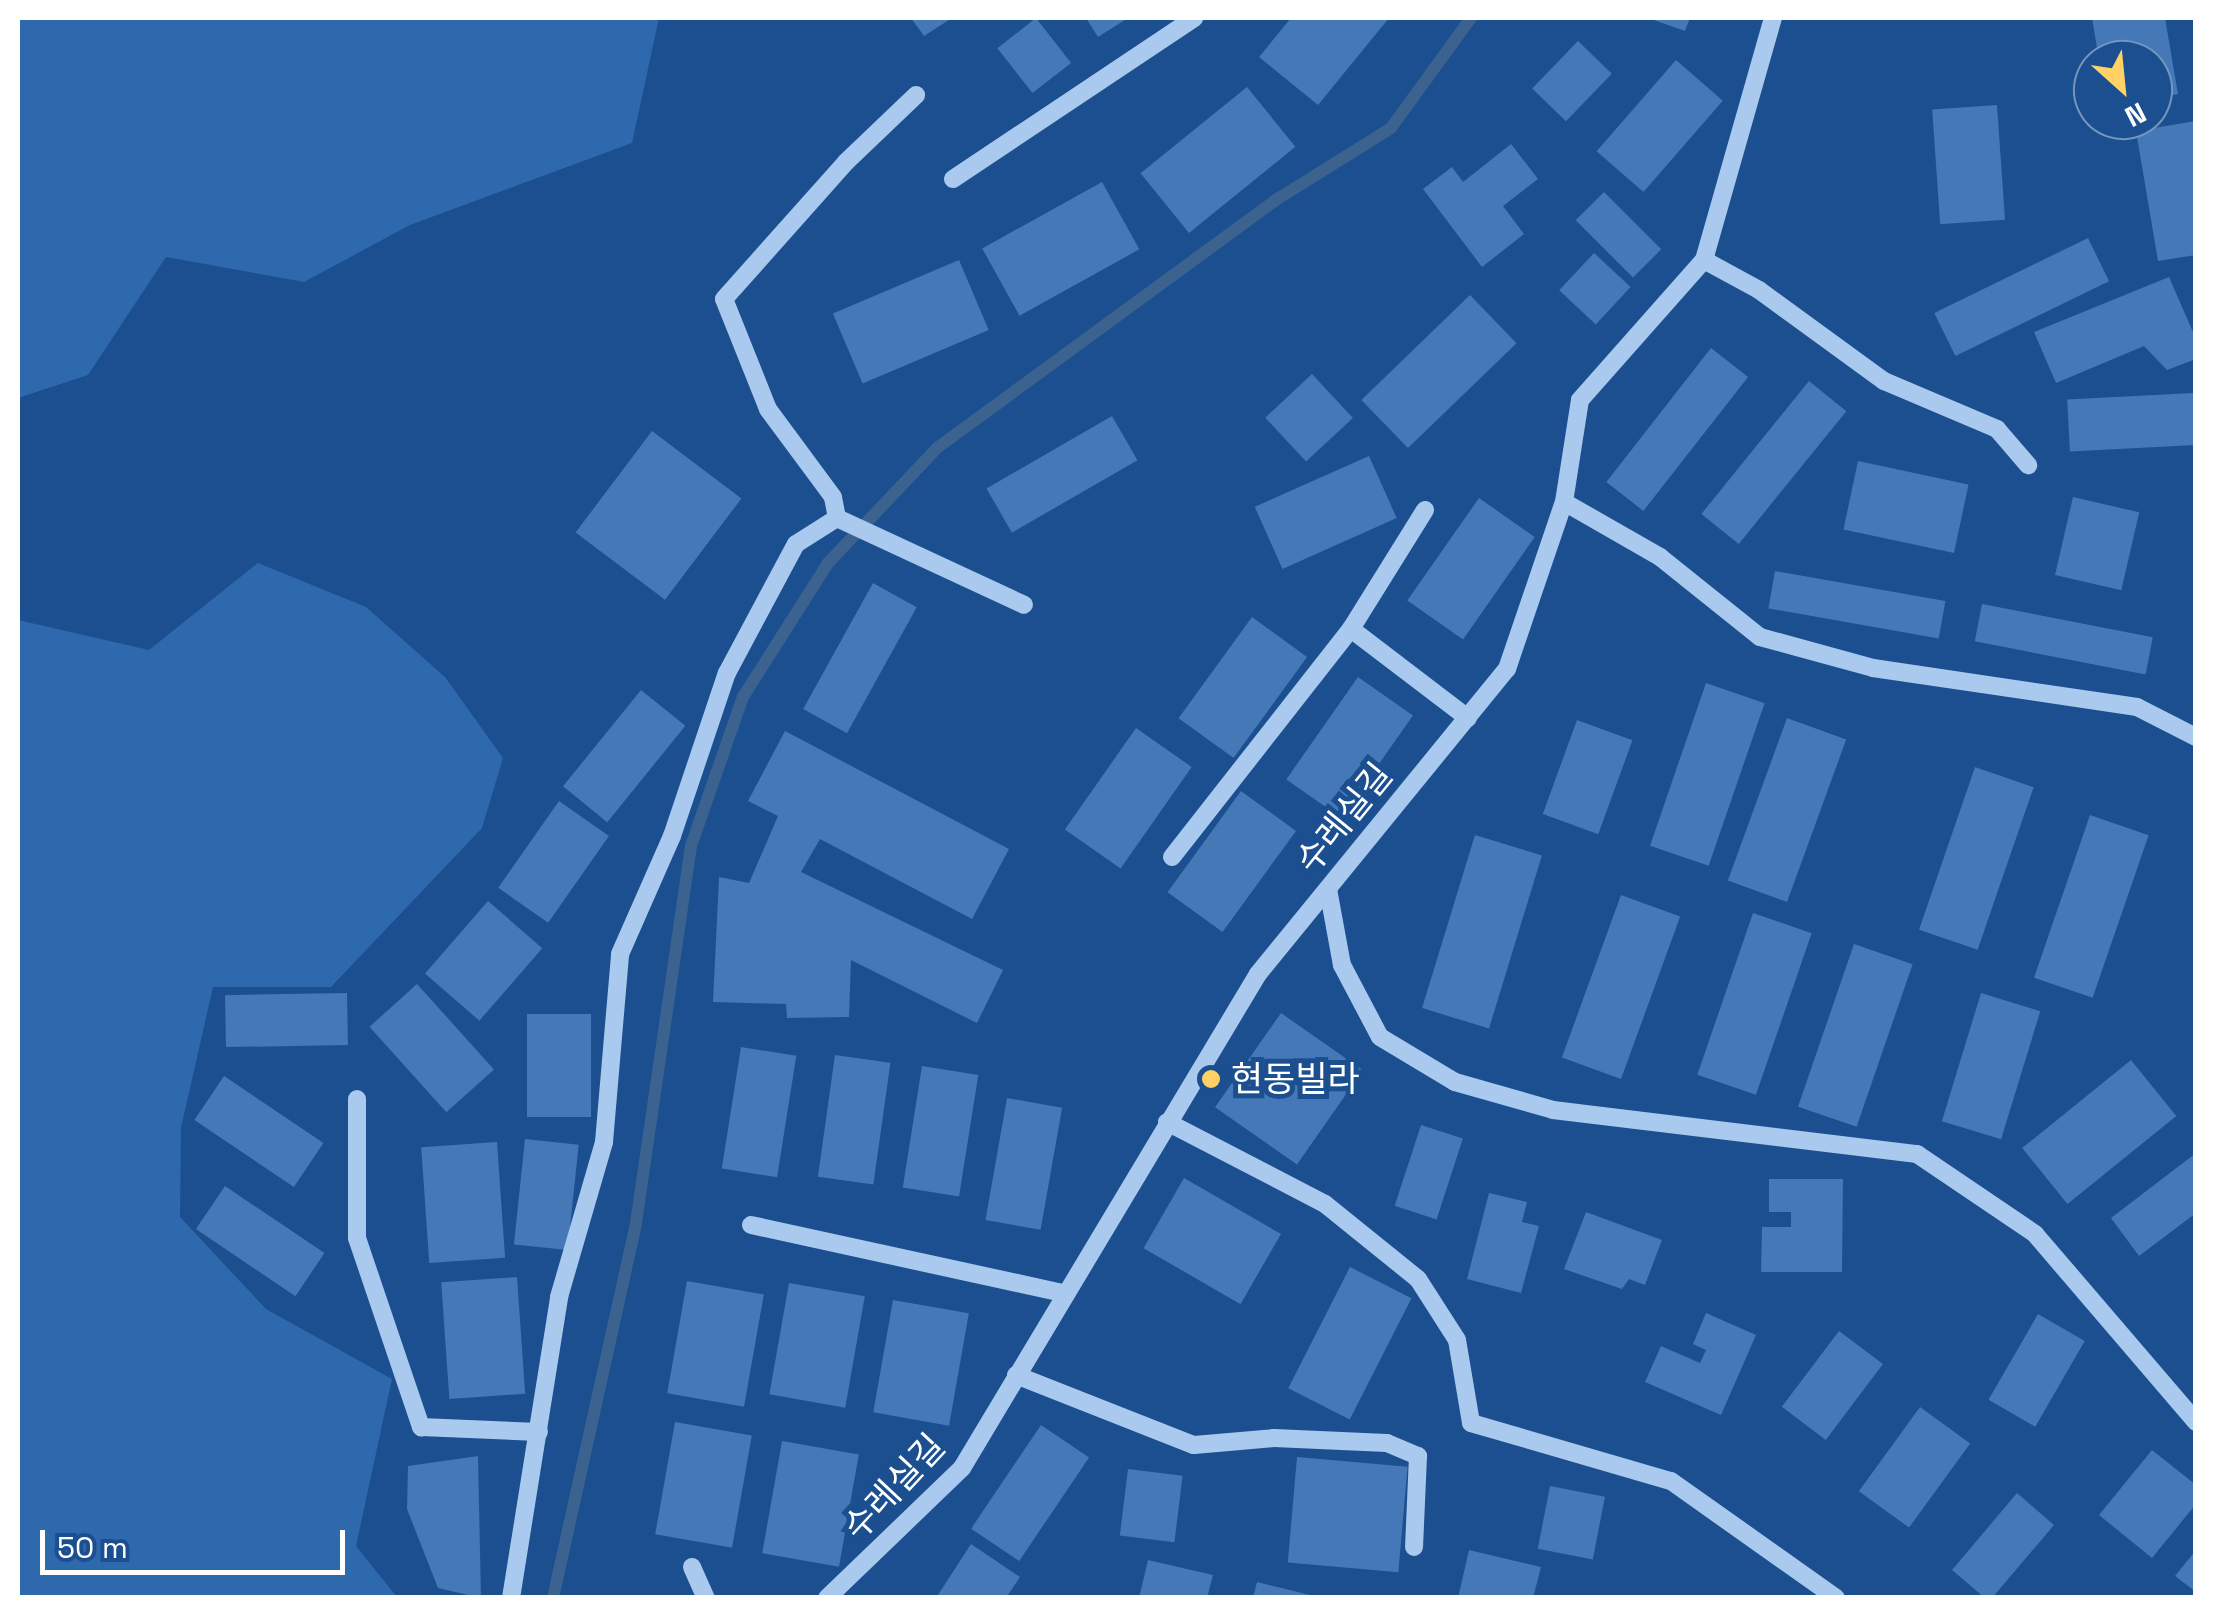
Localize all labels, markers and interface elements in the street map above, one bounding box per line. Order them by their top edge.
north arrow [2073,40,2173,140]
text: N [2119,95,2152,135]
street label: 수레실길 [1287,755,1401,881]
place label: 현동빌라 [1231,1058,1360,1100]
marker: 현동빌라 [1200,1068,1222,1090]
street label: 수레실길 [835,1426,953,1548]
scale bar [45,1510,350,1572]
text: 50 m [57,1528,128,1567]

